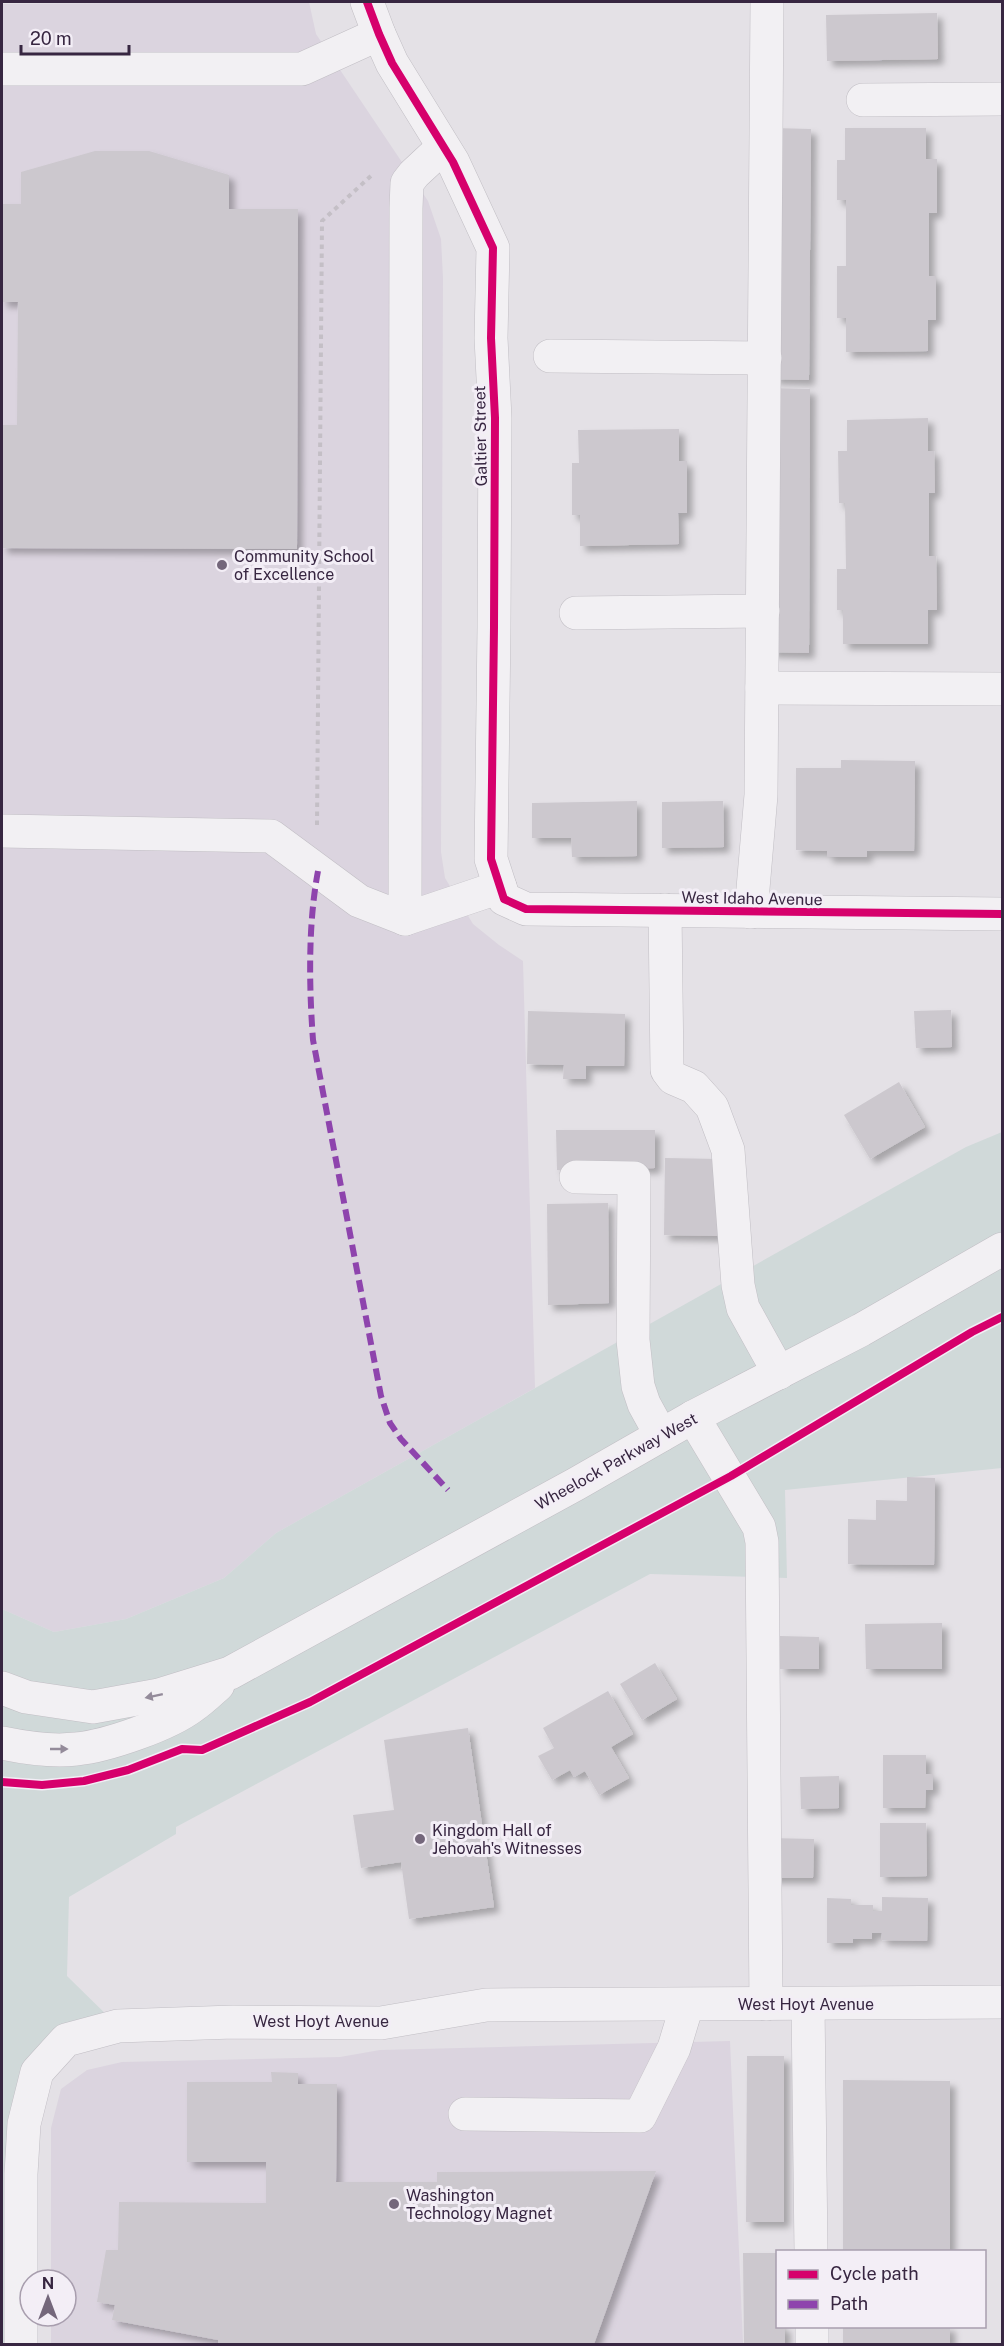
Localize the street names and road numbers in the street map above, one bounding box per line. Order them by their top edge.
street label: Galtier Street [470,385,491,487]
street label: West Idaho Avenue [681,888,823,909]
street label: Wheelock Parkway West [532,1409,701,1514]
street label: West Hoyt Avenue [738,1995,874,2014]
street label: West Hoyt Avenue [253,2012,389,2031]

